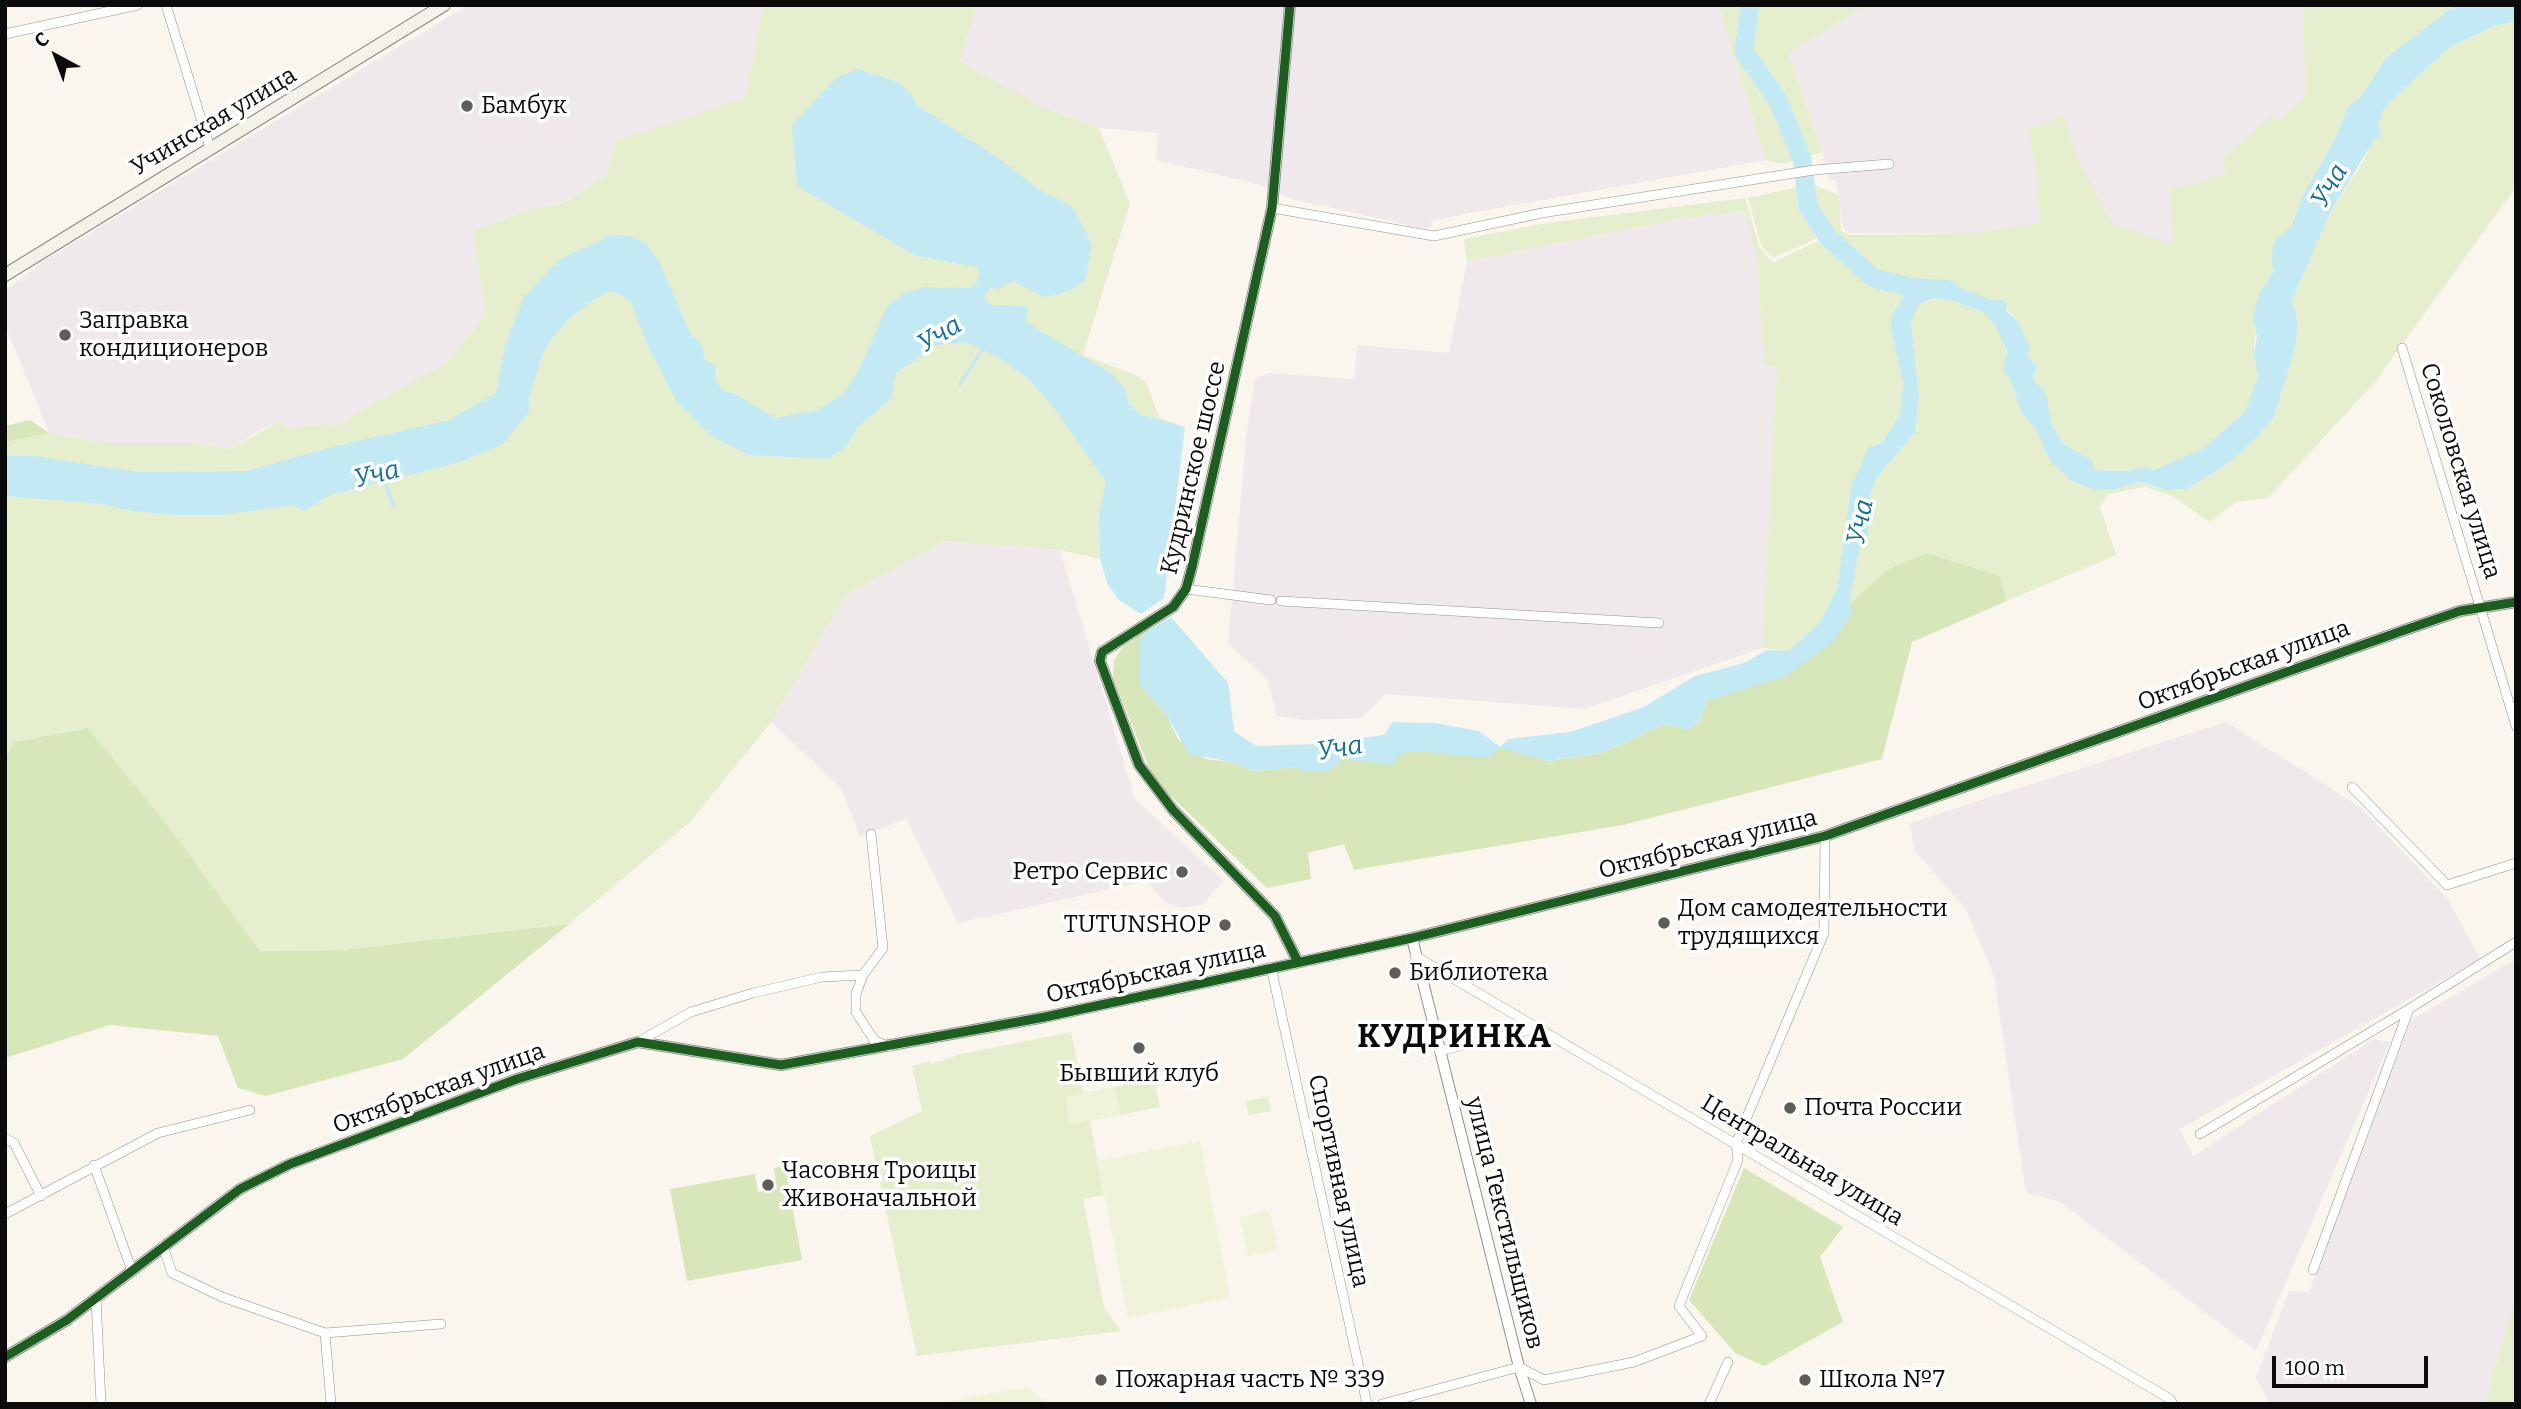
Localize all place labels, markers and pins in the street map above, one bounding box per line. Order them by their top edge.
place label: Бамбук [481,92,567,120]
marker: Бамбук [459,98,475,114]
place label: Заправка кондиционеров [79,307,268,363]
marker: Заправка кондиционеров [57,327,73,343]
place label: Ретро Сервис [1012,858,1168,886]
marker: Ретро Сервис [1174,864,1190,880]
place label: Дом самодеятельности трудящихся [1678,895,1948,951]
place label: TUTUNSHOP [1064,911,1211,939]
marker: Дом самодеятельности трудящихся [1656,915,1672,931]
marker: TUTUNSHOP [1217,917,1233,933]
place label: Библиотека [1409,959,1548,987]
marker: Библиотека [1387,965,1403,981]
marker: Бывший клуб [1131,1040,1147,1056]
place label: Бывший клуб [1059,1060,1219,1088]
place label: Почта России [1804,1094,1962,1122]
marker: Почта России [1782,1100,1798,1116]
place label: Часовня Троицы Живоначальной [782,1157,977,1213]
marker: Часовня Троицы Живоначальной [760,1177,776,1193]
place label: Пожарная часть № 339 [1115,1366,1385,1394]
place label: Школа №7 [1819,1366,1945,1394]
marker: Пожарная часть № 339 [1093,1372,1109,1388]
marker: Школа №7 [1797,1372,1813,1388]

